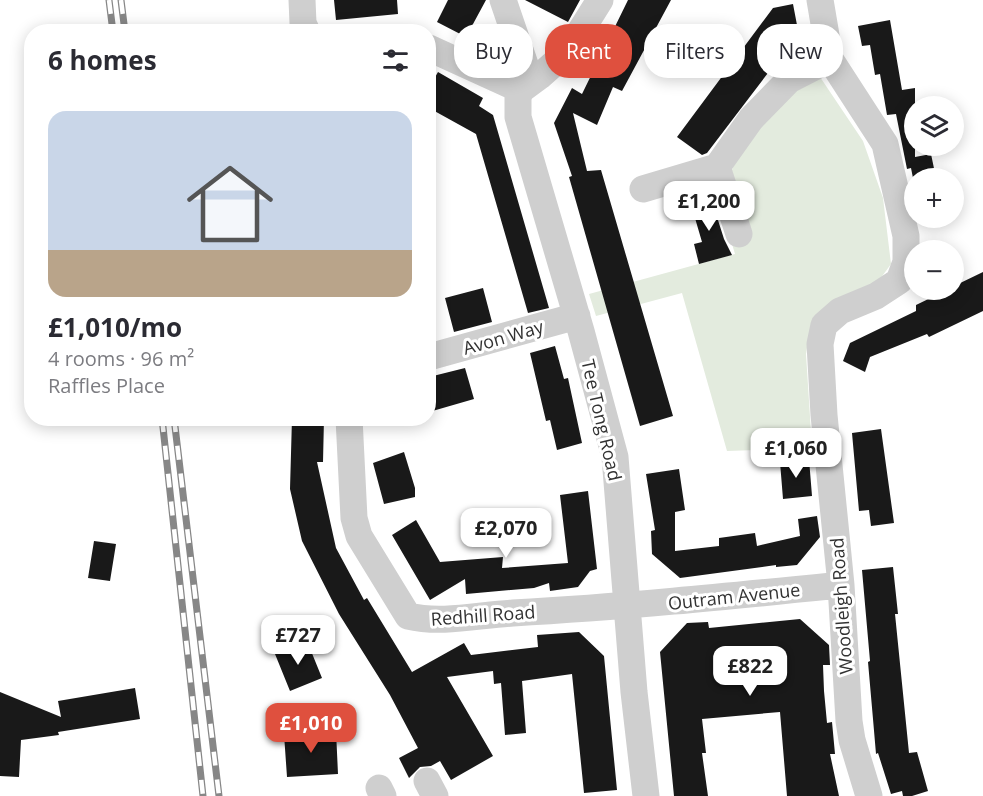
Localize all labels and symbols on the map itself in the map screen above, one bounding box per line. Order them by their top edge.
pin: £1,200 [660,181,758,232]
street label: Avon Way [460,314,547,360]
street label: Tee Tong Road [576,357,628,483]
pin: £1,060 [747,428,845,479]
pin: £2,070 [457,508,555,559]
street label: Woodleigh Road [824,537,858,675]
street label: Outram Avenue [667,577,801,615]
street label: Redhill Road [430,599,536,631]
pin: £727 [262,615,334,666]
pin: £822 [714,646,786,697]
pin: £1,010 [262,703,360,754]

